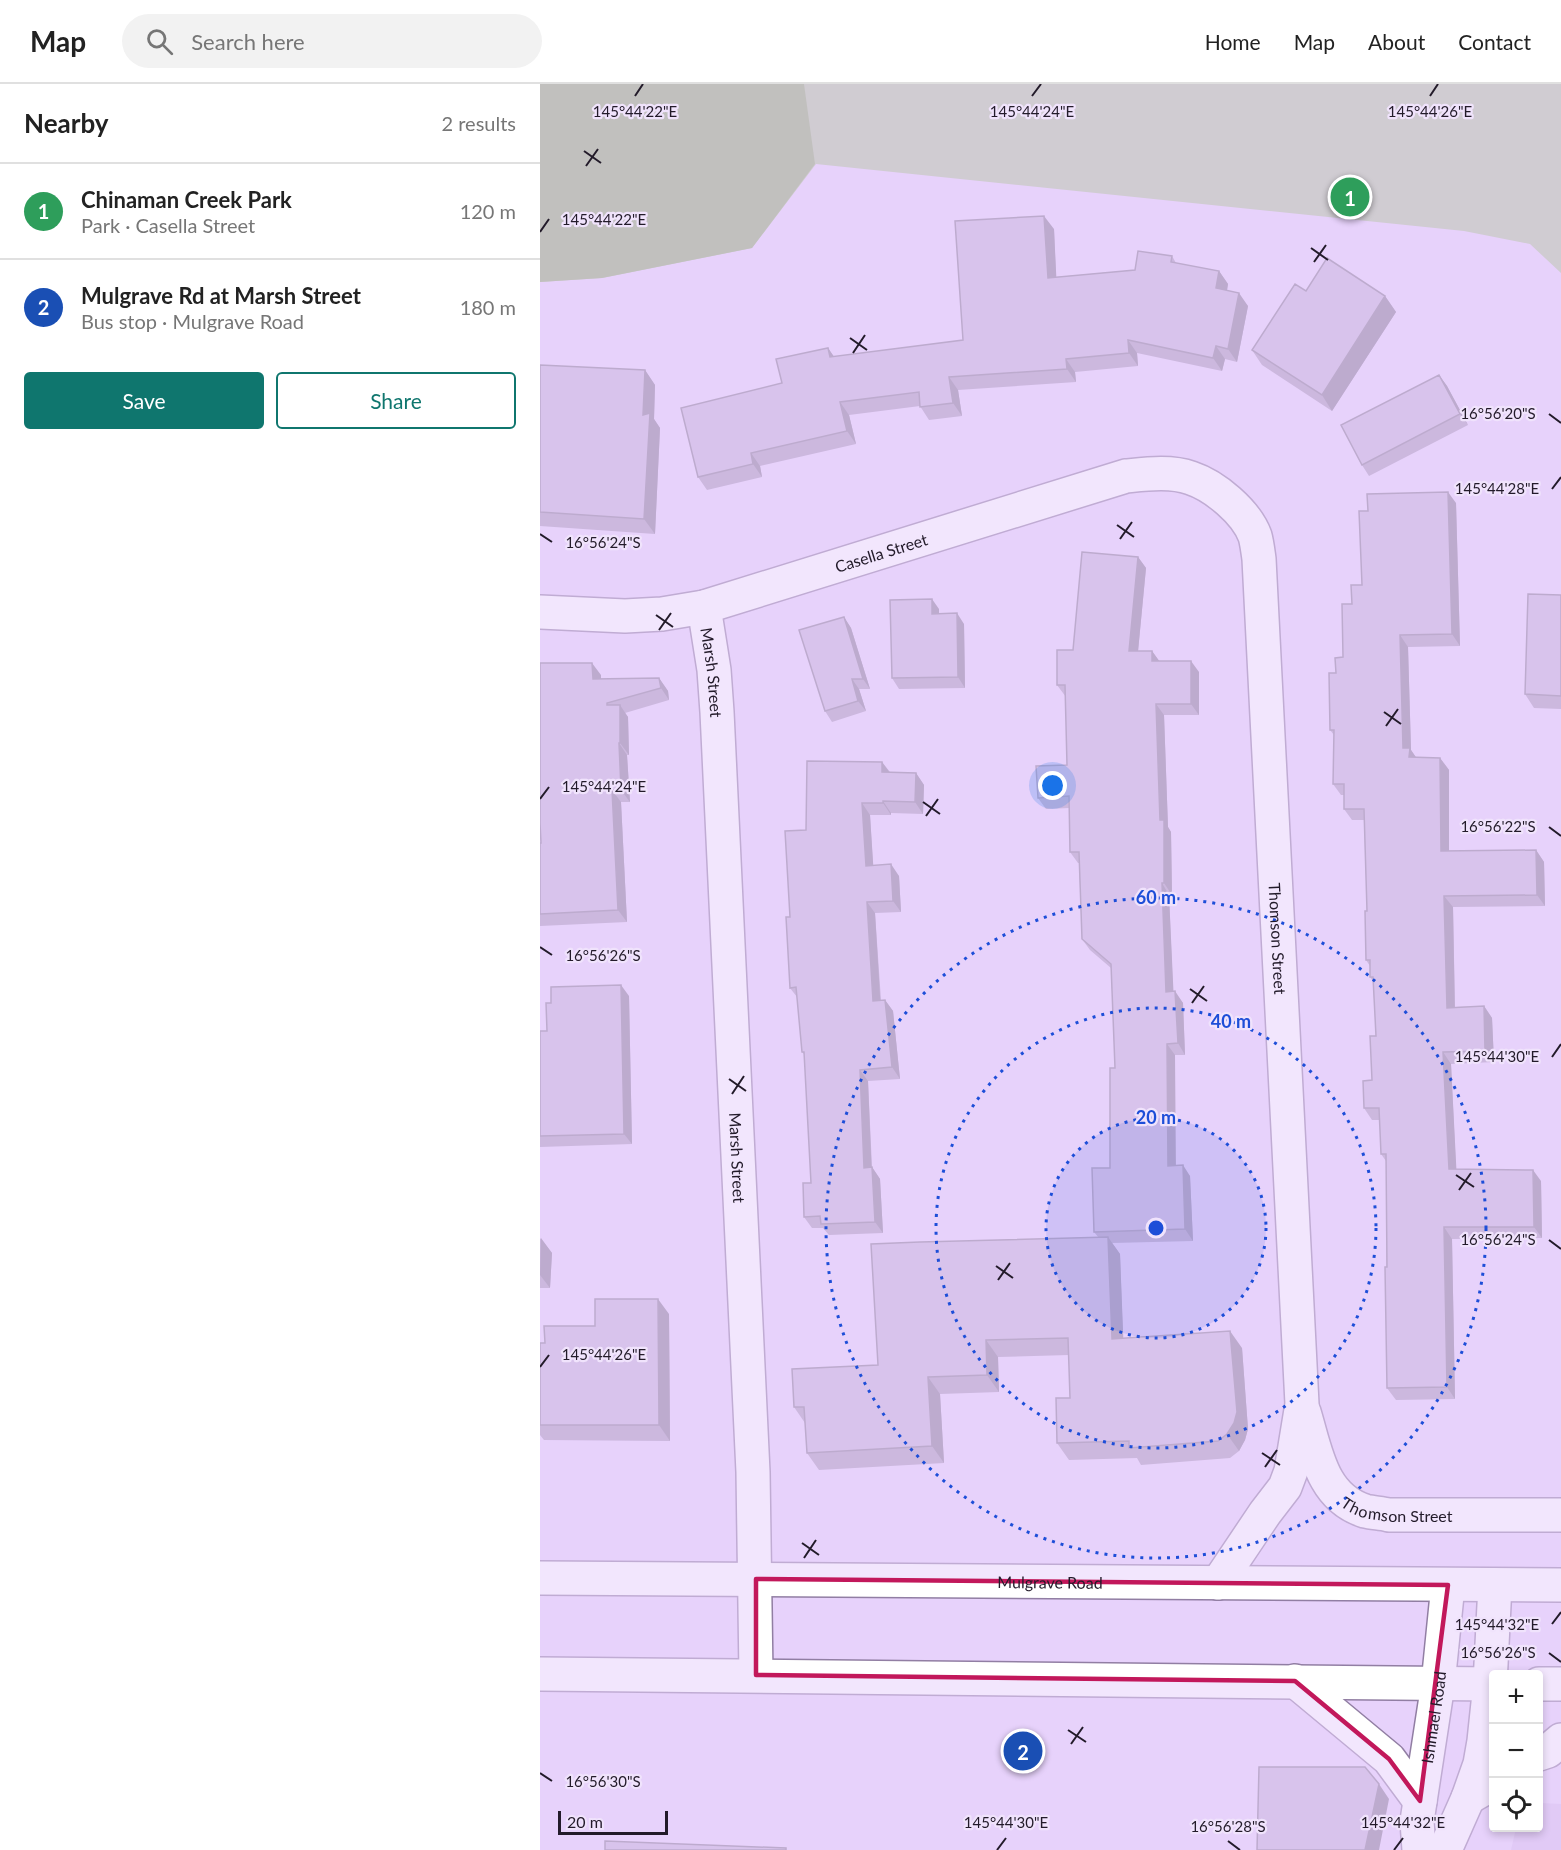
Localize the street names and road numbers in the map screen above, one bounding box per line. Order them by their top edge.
street label: Casella Street [832,529,930,575]
street label: Marsh Street [698,626,727,718]
street label: Thomson Street [1266,882,1291,995]
street label: Marsh Street [726,1112,750,1204]
street label: Thomson Street [1338,1492,1453,1525]
street label: Mulgrave Road [997,1572,1103,1591]
street label: Ishmael Road [1416,1670,1449,1765]

